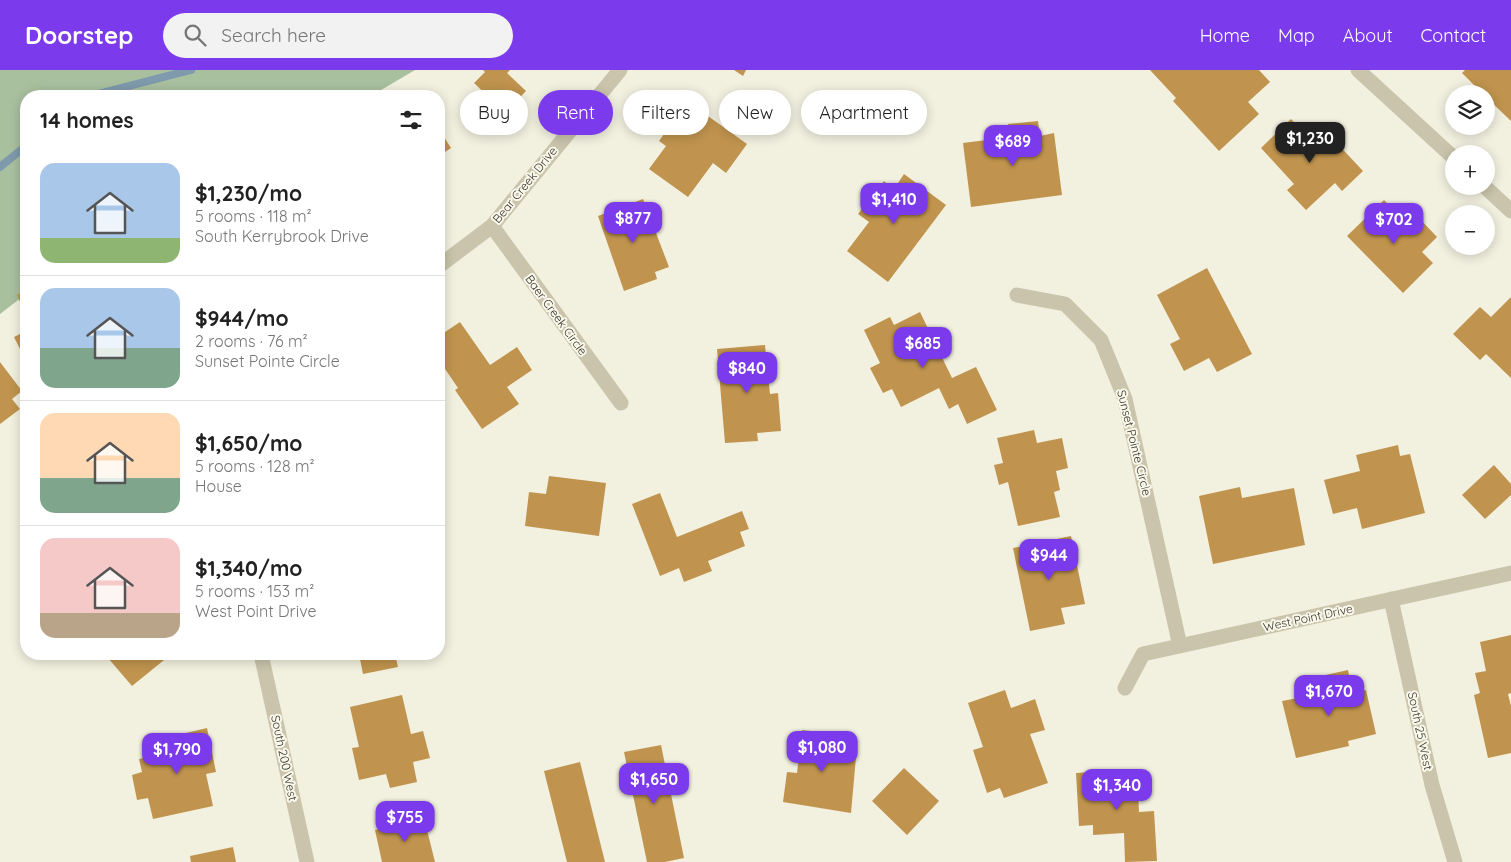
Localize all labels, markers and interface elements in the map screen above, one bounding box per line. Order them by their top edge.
search box [163,13,513,58]
text: Doorstep [25,20,133,50]
icon: search [181,21,209,49]
text: Search here [221,23,326,47]
text: Home [1200,24,1250,47]
text: Map [1278,24,1315,47]
text: About [1343,24,1393,47]
text: Contact [1421,24,1486,47]
map controls [1445,85,1495,255]
button: layers [1445,85,1495,135]
chip: Buy [460,90,528,135]
chip: Rent [538,90,613,135]
chip: Filters [623,90,709,135]
chip: New [719,90,791,135]
chip: Apartment [801,90,927,135]
icon: filters [397,106,425,134]
text: 14 homes [40,107,134,133]
pin: $1,230 [1269,122,1351,164]
pin: $689 [983,124,1043,167]
text: $1,230 [1286,128,1334,148]
text: $689 [995,131,1031,151]
street label: Bear Creek Drive [489,143,560,226]
button: + [1445,145,1495,195]
text: $1,230/mo [195,180,302,206]
pin: $1,410 [853,182,935,225]
icon: home [80,183,140,243]
text: $1,410 [871,189,917,209]
pin: $877 [603,202,663,244]
pin: $702 [1364,202,1424,245]
button: − [1445,205,1495,255]
text: 5 rooms · 118 m² [195,206,312,226]
text: $877 [615,208,651,228]
text: $702 [1375,209,1413,229]
text: South Kerrybrook Drive [195,226,369,246]
street label: Baer Creek Circle [522,272,591,358]
text: $944/mo [195,305,289,331]
icon: home [80,308,140,368]
pin: $685 [893,326,953,369]
text: 2 rooms · 76 m² [195,331,308,351]
text: $685 [905,333,941,353]
text: Sunset Pointe Circle [195,351,340,371]
pin: $840 [717,352,777,394]
text: $840 [728,358,766,378]
street label: Sunset Pointe Circle [1114,388,1155,498]
text: $1,650/mo [195,430,302,456]
icon: home [80,433,140,493]
text: 5 rooms · 128 m² [195,456,315,476]
text: House [195,476,242,496]
pin: $944 [1019,538,1079,581]
text: $944 [1030,545,1068,565]
text: $1,340/mo [195,555,302,581]
icon: home [80,558,140,618]
text: 5 rooms · 153 m² [195,581,314,601]
text: West Point Drive [195,601,317,621]
street label: West Point Drive [1262,601,1354,634]
pin: $1,670 [1288,674,1370,717]
text: $1,670 [1305,681,1353,701]
street label: South 25 West [1405,691,1436,771]
street label: South 200 West [268,714,301,802]
pin: $1,080 [781,730,863,773]
pin: $1,790 [136,732,218,775]
text: $1,080 [798,737,846,757]
text: $1,790 [153,739,201,759]
pin: $1,650 [613,762,695,805]
pin: $1,340 [1076,768,1158,811]
text: $1,650 [630,769,678,789]
text: $1,340 [1093,775,1141,795]
pin: $755 [375,800,435,843]
text: $755 [387,807,423,827]

